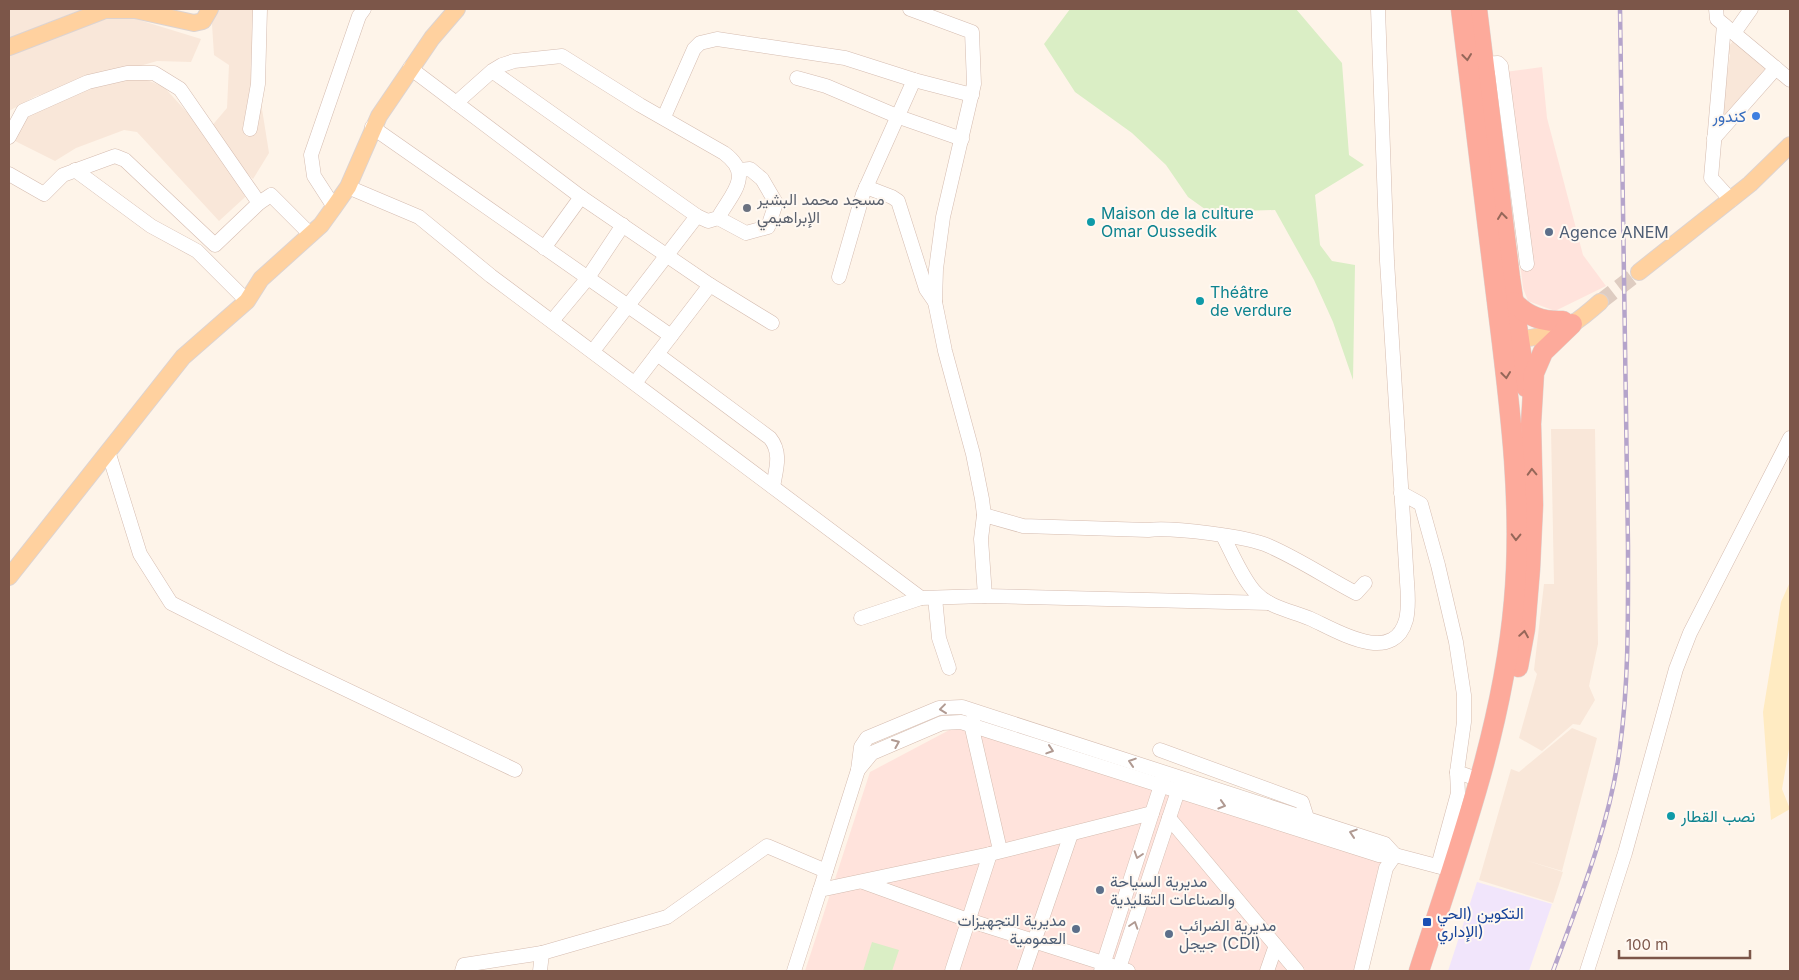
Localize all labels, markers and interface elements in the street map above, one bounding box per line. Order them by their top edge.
one-way arrow [1461,53,1472,61]
place label: كندور [1711,106,1746,127]
marker: كندور [1750,110,1762,122]
place label: مسجد محمد البشير الإبراهيمي [756,189,884,231]
marker: مسجد محمد البشير الإبراهيمي [741,202,753,214]
place label: Maison de la culture Omar Oussedik [1101,203,1254,241]
one-way arrow [1497,212,1508,220]
marker: Maison de la culture Omar Oussedik [1085,216,1097,228]
place label: Agence ANEM [1559,222,1669,242]
marker: Agence ANEM [1543,226,1555,238]
place label: Théâtre de verdure [1210,282,1292,320]
marker: Théâtre de verdure [1194,295,1206,307]
one-way arrow [1500,371,1511,379]
one-way arrow [1527,468,1537,476]
one-way arrow [1511,534,1521,541]
one-way arrow [1518,630,1528,639]
one-way arrow [939,703,947,714]
one-way arrow [892,738,900,748]
one-way arrow [1046,744,1054,754]
one-way arrow [1128,758,1136,768]
one-way arrow [1217,800,1225,810]
place label: نصب القطار [1680,806,1755,827]
marker: نصب القطار [1665,810,1677,822]
one-way arrow [1349,829,1358,839]
one-way arrow [1134,850,1144,859]
place label: مديرية السياحة والصناعات التقليدية [1110,871,1235,910]
marker: مديرية السياحة والصناعات التقليدية [1094,884,1106,896]
place label: التكوين (الحي الإداري) [1437,903,1524,945]
place label: مديرية التجهيزات العمومية [957,910,1066,949]
place label: مديرية الضرائب جيجل (CDI) [1179,915,1276,954]
marker: التكوين (الحي الإداري) [1421,916,1433,928]
one-way arrow [1128,921,1138,930]
marker: مديرية التجهيزات العمومية [1070,923,1082,935]
marker: مديرية الضرائب جيجل (CDI) [1163,928,1175,940]
scale bar [1619,928,1750,960]
text: 100 m [1626,935,1668,954]

